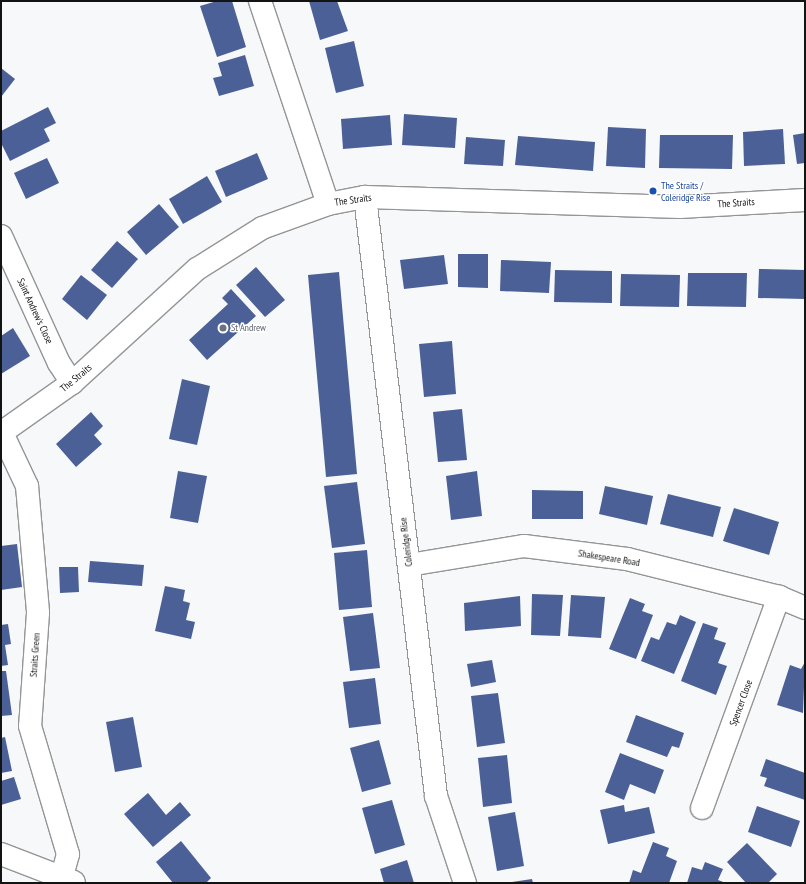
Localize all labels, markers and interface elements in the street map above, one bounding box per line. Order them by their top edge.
place label: The Straits / Coleridge Rise [661,179,710,202]
marker: The Straits / Coleridge Rise [648,186,658,196]
street label: The Straits [334,191,372,209]
street label: The Straits [717,196,755,210]
street label: Saint Andrew's Close [14,276,56,346]
place label: St Andrew [231,322,266,334]
marker: St Andrew [218,323,228,333]
street label: The Straits [58,361,94,395]
street label: Coleridge Rise [397,517,415,567]
street label: Shakespeare Road [577,547,641,569]
street label: Straits Green [27,632,43,678]
street label: Spencer Close [727,678,755,728]

